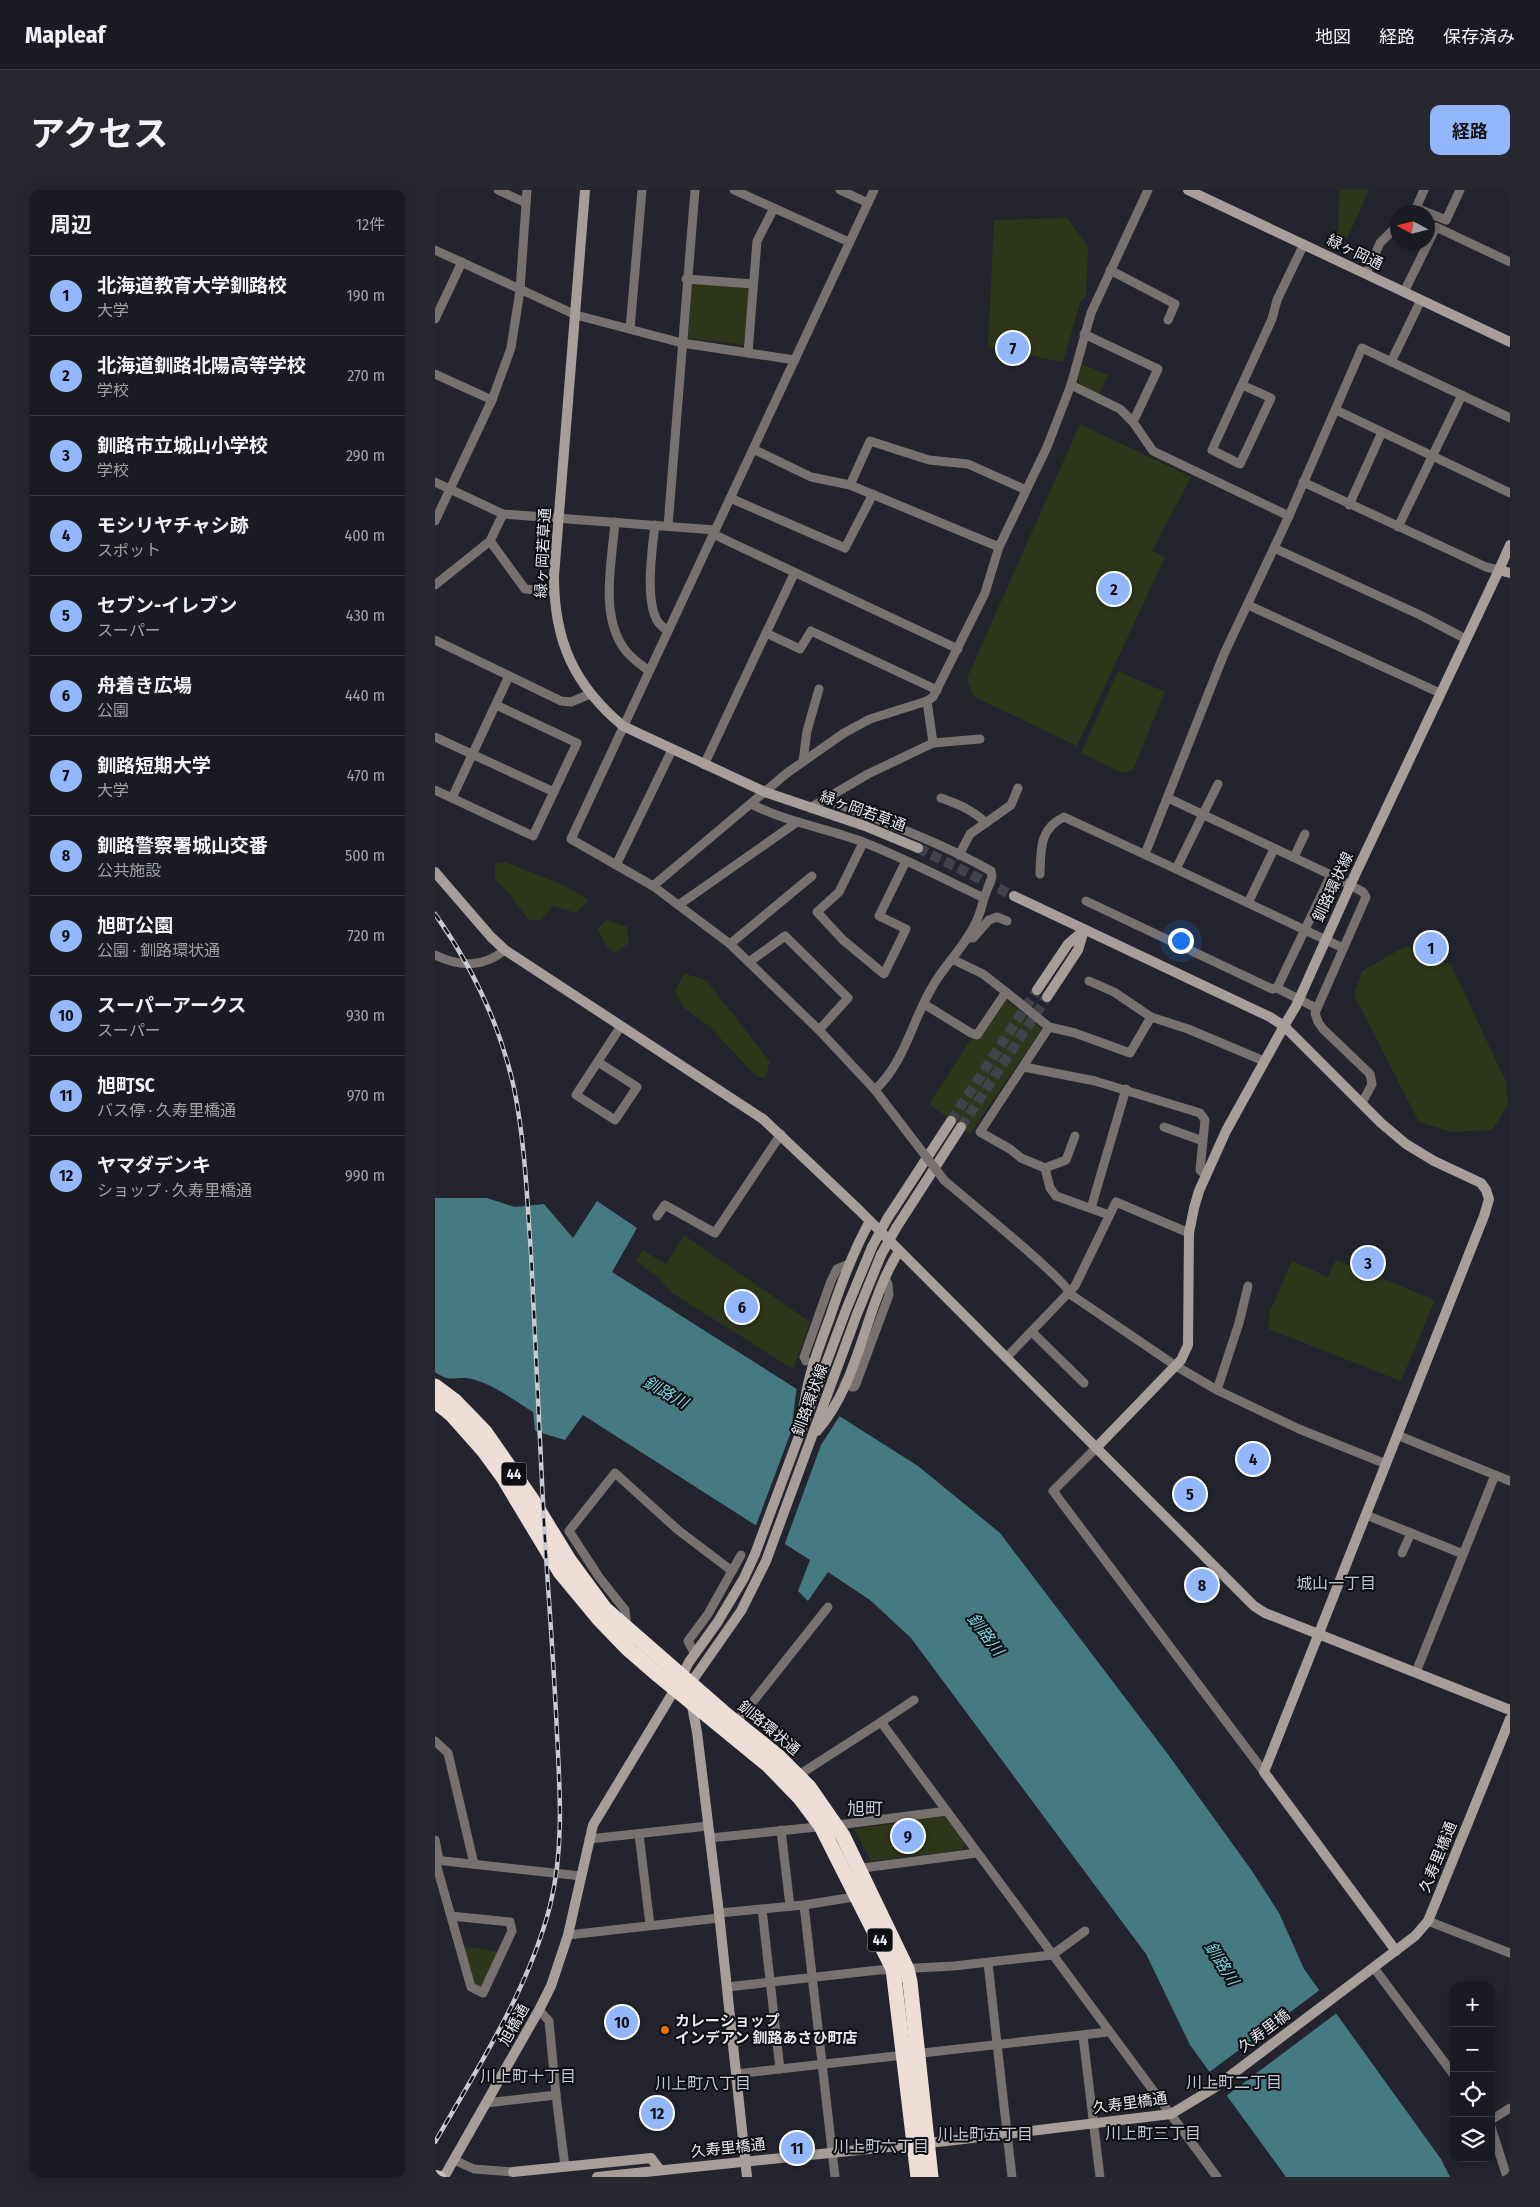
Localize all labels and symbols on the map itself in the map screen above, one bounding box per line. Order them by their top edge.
north arrow [1390,205,1435,250]
street label: 緑ヶ岡通 [1324,231,1386,273]
pin: 7 [997,329,1029,367]
street label: 緑ヶ岡若草通 [532,508,554,598]
pin: 2 [1098,570,1130,608]
street label: 緑ヶ岡若草通 [818,787,908,835]
street label: 釧路環状線 [1309,849,1357,925]
your location [1168,928,1194,954]
pin: 1 [1415,929,1447,967]
pin: 3 [1352,1244,1384,1282]
pin: 6 [726,1288,758,1326]
street label: 釧路環状線 [789,1362,831,1438]
water label: 釧路川 [640,1372,693,1413]
pin: 4 [1237,1440,1269,1478]
road number: 44 [501,1462,527,1486]
pin: 5 [1174,1475,1206,1513]
pin: 8 [1186,1566,1218,1604]
district label: 城山一丁目 [1296,1574,1376,1593]
water label: 釧路川 [964,1609,1009,1661]
street label: 釧路環状通 [734,1697,804,1759]
district label: 旭町 [847,1798,883,1820]
pin: 9 [892,1817,924,1855]
street label: 久寿里橋通 [1416,1819,1460,1895]
road number: 44 [867,1928,893,1952]
water label: 釧路川 [1201,1938,1244,1990]
street label: 旭橋通 [495,2001,533,2049]
pin: 10 [606,2003,638,2041]
street label: 久寿里橋 [1235,2006,1293,2056]
place label: カレーショップ インデアン 釧路あさひ町店 [675,2012,858,2047]
marker: カレーショップ インデアン 釧路あさひ町店 [659,2024,671,2036]
district label: 川上町十丁目 [480,2067,576,2086]
district label: 川上町二丁目 [1186,2073,1282,2092]
district label: 川上町八丁目 [655,2074,751,2093]
street label: 久寿里橋通 [1092,2089,1168,2117]
pin: 12 [641,2094,673,2132]
district label: 川上町三丁目 [1105,2124,1201,2143]
district label: 川上町五丁目 [937,2125,1033,2144]
pin: 11 [781,2129,813,2167]
street label: 久寿里橋通 [690,2135,766,2161]
district label: 川上町六丁目 [833,2137,929,2156]

